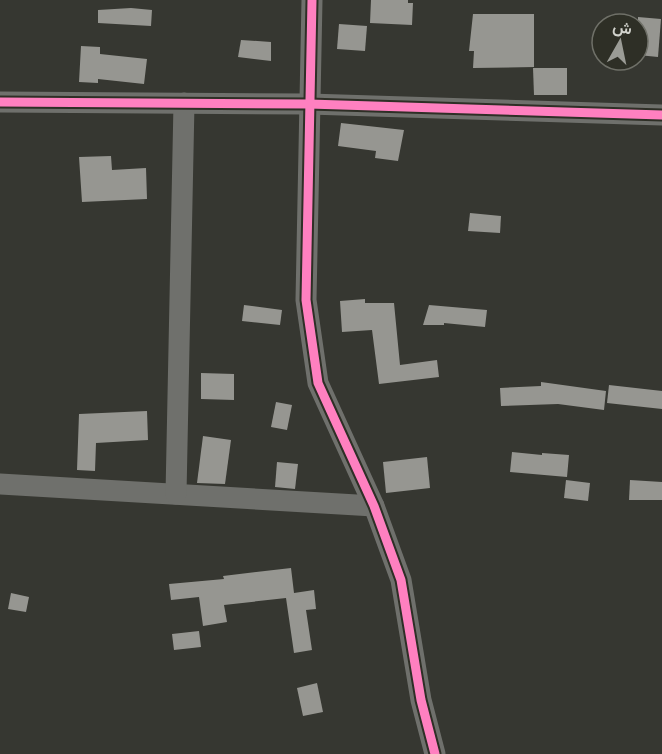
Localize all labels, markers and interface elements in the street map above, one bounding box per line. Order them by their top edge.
north arrow [590,12,650,72]
text: ش [611,15,634,41]

